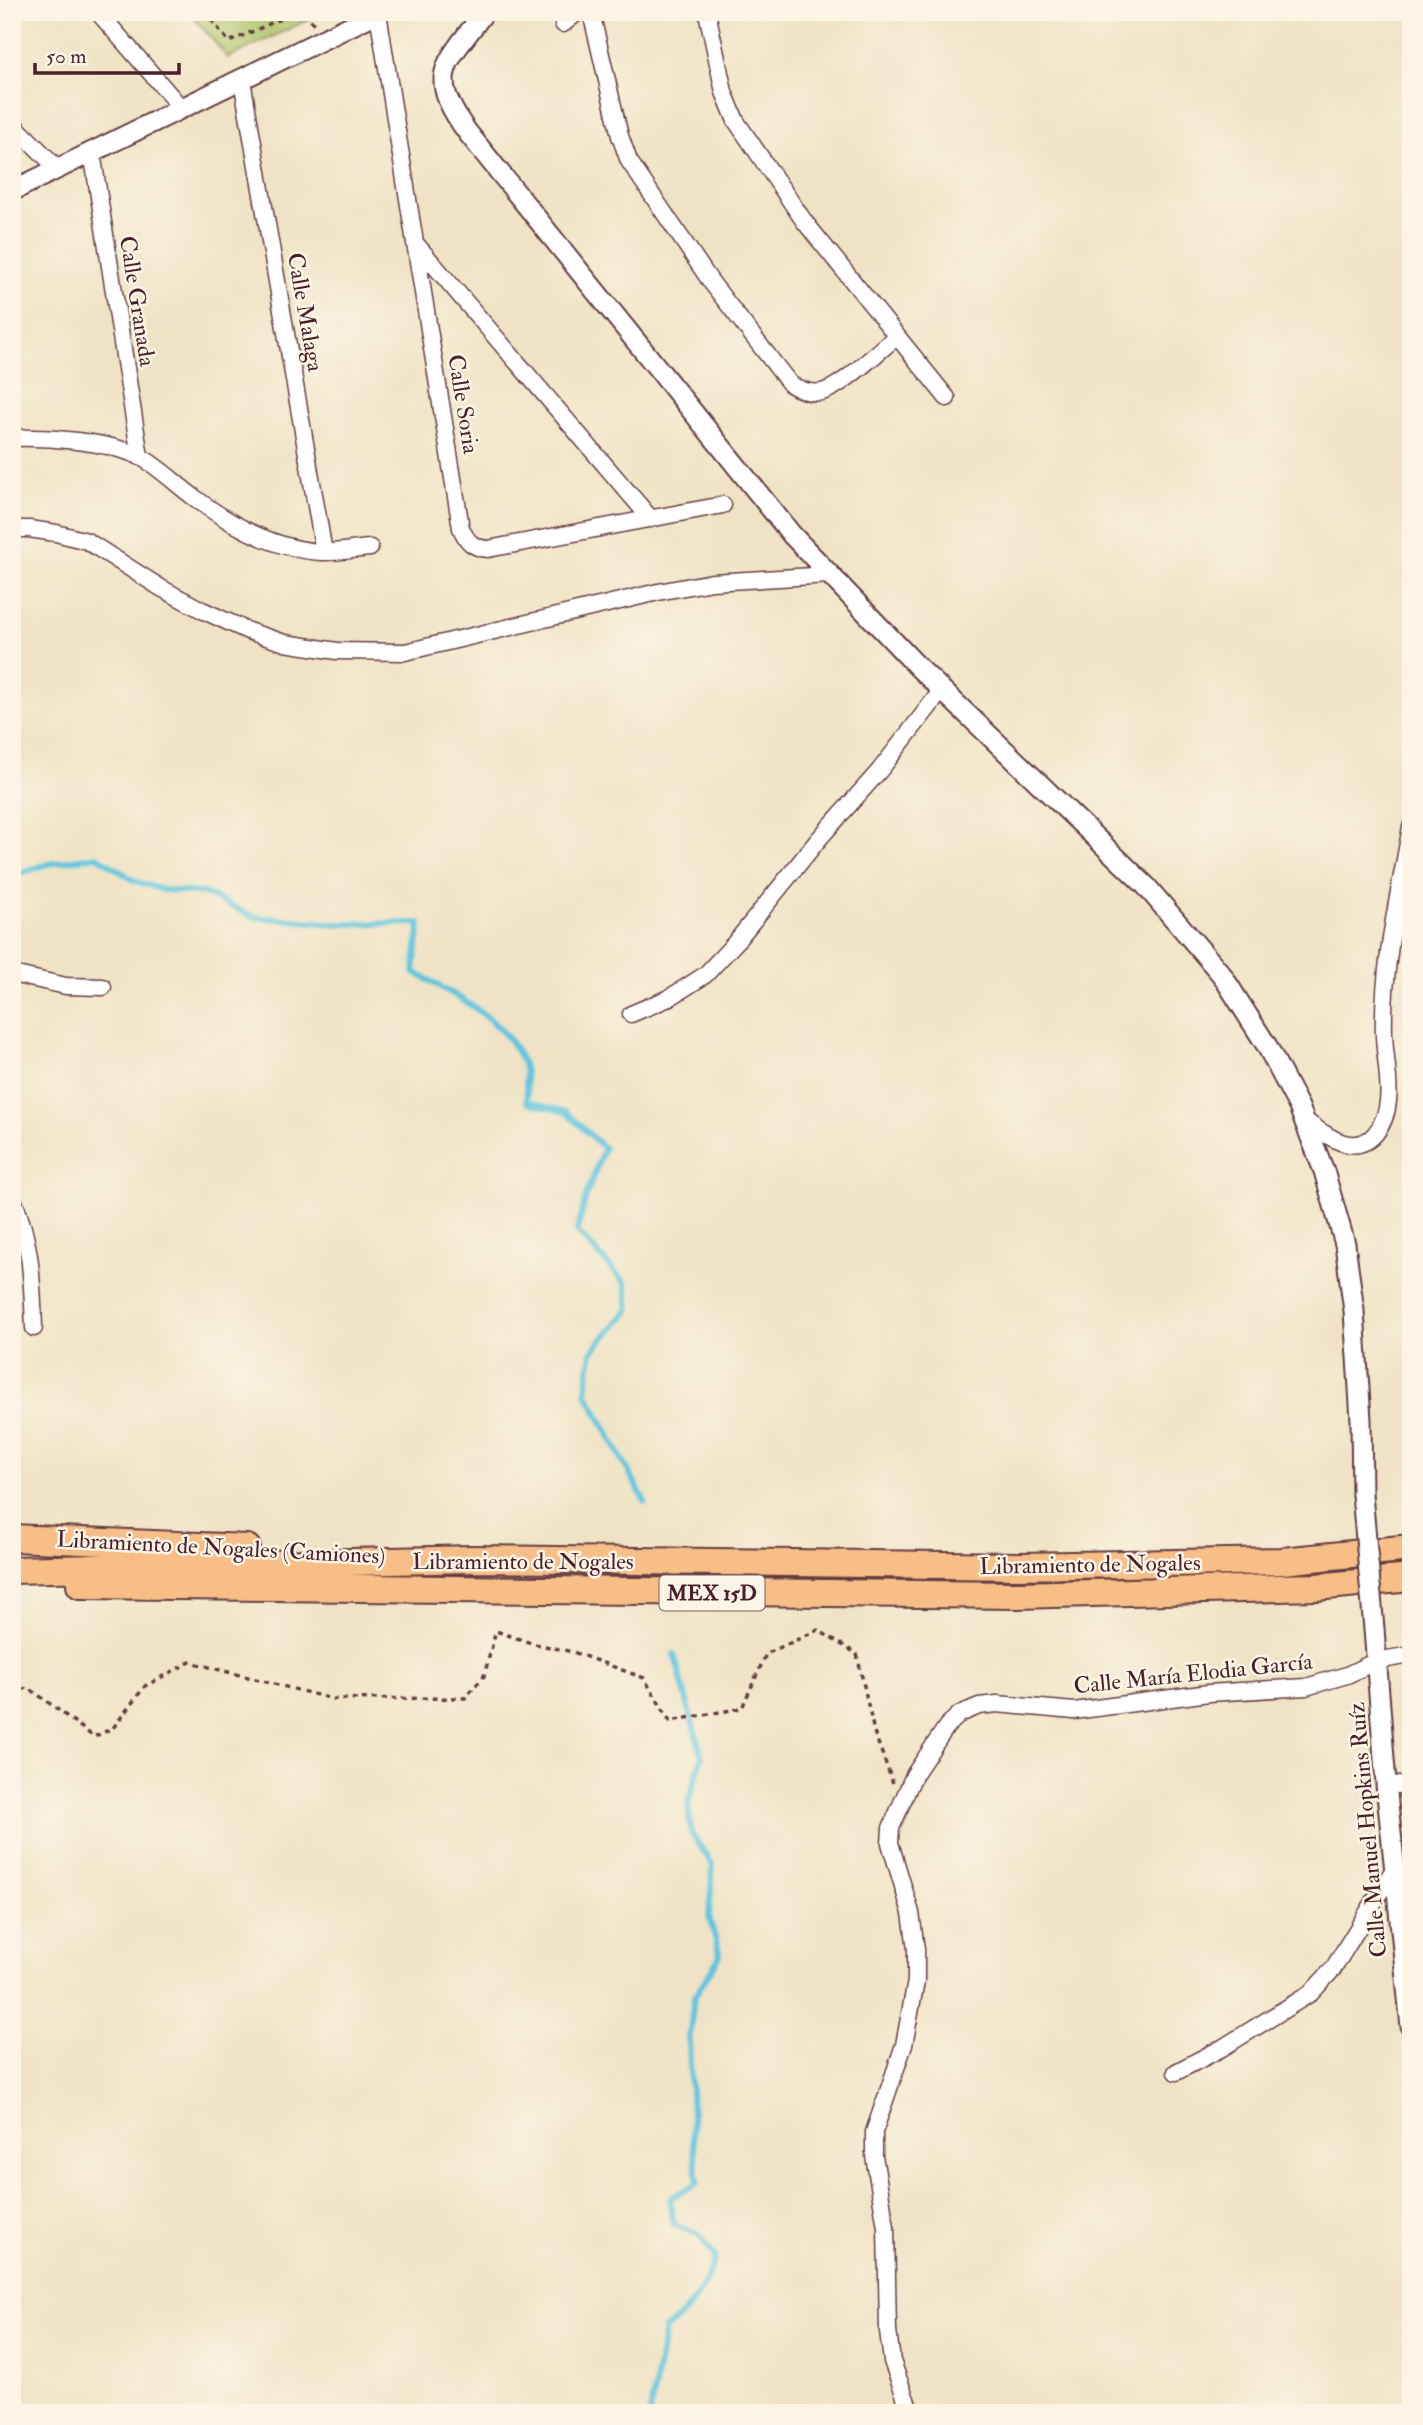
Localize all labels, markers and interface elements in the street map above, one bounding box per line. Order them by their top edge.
scale bar [35,32,178,76]
text: 50 m [46,43,87,70]
street label: Calle Granada [113,234,162,369]
street label: Calle Malaga [281,250,330,374]
street label: Calle Soria [441,352,486,456]
street label: Libramiento de Nogales (Camiones) [56,1524,386,1571]
street label: Libramiento de Nogales [412,1547,634,1576]
street label: Libramiento de Nogales [979,1548,1201,1581]
road number: MEX 15D [660,1576,764,1610]
street label: Calle María Elodia García [1072,1646,1315,1700]
street label: Calle Manuel Hopkins Ruíz [1342,1701,1394,1959]

